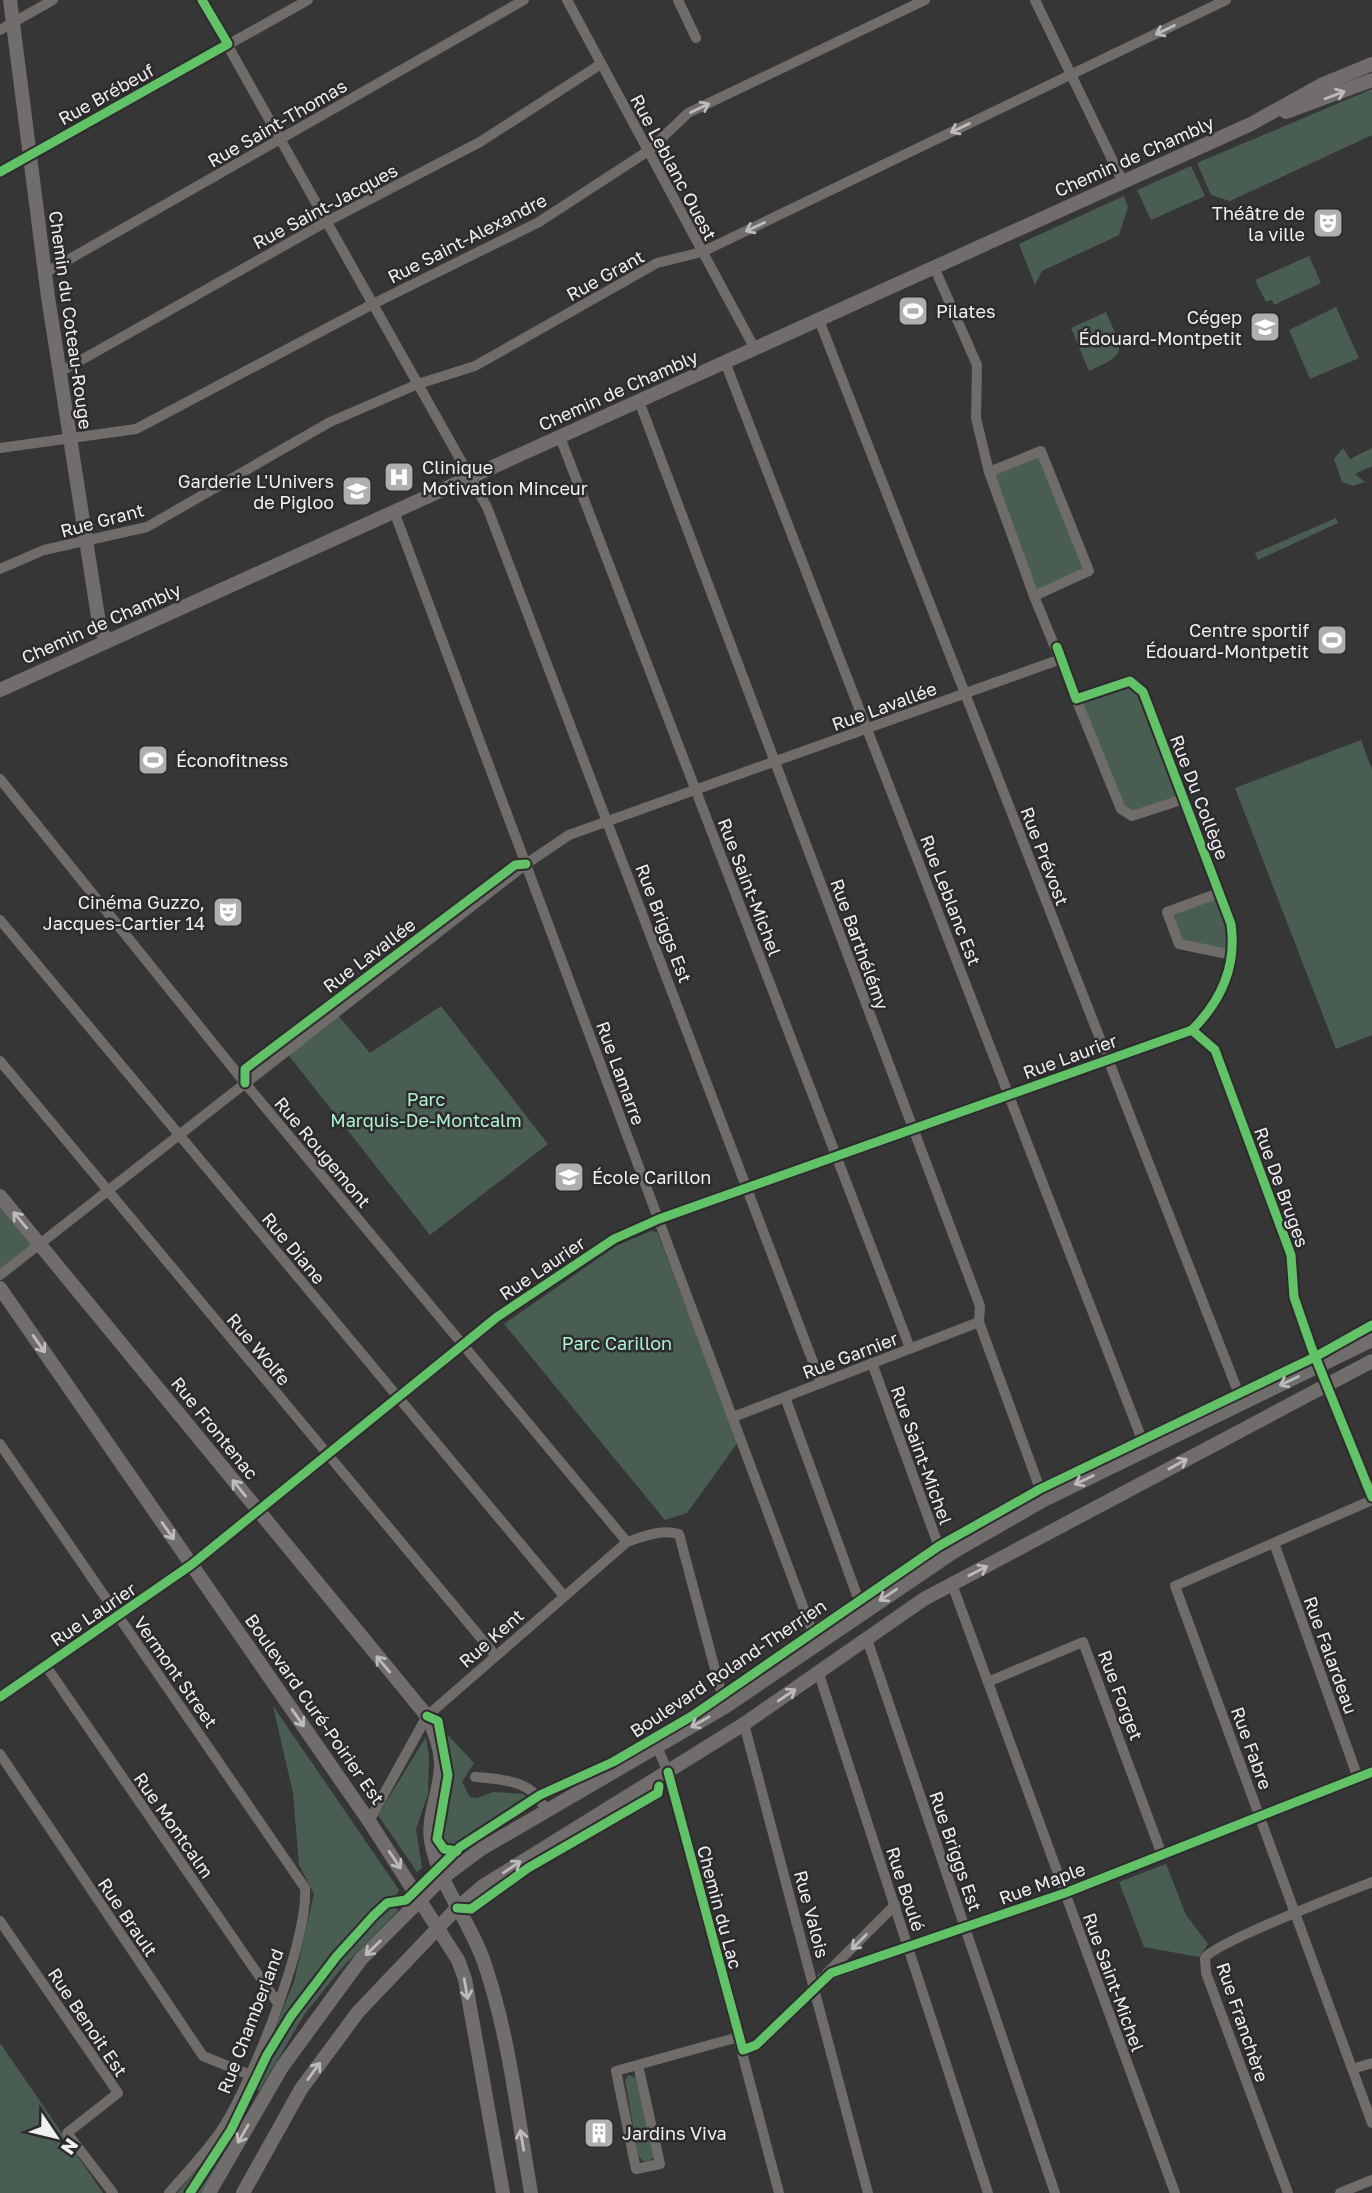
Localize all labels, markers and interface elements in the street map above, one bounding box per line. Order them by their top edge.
one-way arrow [1155,23,1176,37]
street label: Rue Brébeuf [54,58,158,129]
street label: Rue Saint-Thomas [204,74,350,172]
one-way arrow [1324,87,1345,100]
street label: Rue Leblanc Ouest [626,90,722,244]
one-way arrow [689,100,710,114]
street label: Chemin de Chambly [1051,111,1217,201]
one-way arrow [950,122,971,135]
street label: Rue Saint-Jacques [249,159,401,253]
street label: Rue Saint-Alexandre [384,188,550,288]
place label: Théâtre de la ville [1212,202,1305,245]
theatre icon: Théâtre de la ville [1311,206,1345,240]
street label: Chemin du Coteau-Rouge [45,209,97,431]
one-way arrow [745,220,766,234]
street label: Rue Grant [562,245,648,305]
sports icon: Pilates [896,294,930,328]
place label: Pilates [936,300,996,322]
place label: Cégep Édouard-Montpetit [1078,306,1242,349]
school or university icon: Cégep Édouard-Montpetit [1248,310,1282,344]
street label: Chemin de Chambly [535,345,701,435]
place label: Clinique Motivation Minceur [422,456,588,499]
hospital icon: Clinique Motivation Minceur [382,460,416,494]
place label: Garderie L'Univers de Pigloo [178,470,334,513]
school or university icon: Garderie L'Univers de Pigloo [340,474,374,508]
street label: Rue Grant [58,498,146,542]
street label: Chemin de Chambly [18,578,184,668]
place label: Centre sportif Édouard-Montpetit [1145,619,1309,662]
sports icon: Centre sportif Édouard-Montpetit [1315,623,1349,657]
street label: Rue Lavallée [829,677,939,735]
street label: Rue Du Collège [1166,731,1234,863]
sports icon: Éconofitness [136,743,170,777]
place label: Éconofitness [176,749,288,771]
street label: Rue Prévost [1016,804,1074,908]
street label: Rue Saint-Michel [714,815,787,959]
street label: Rue Leblanc Est [916,831,986,969]
street label: Rue Briggs Est [631,860,697,986]
street label: Rue Barthélémy [826,876,894,1012]
place label: Cinéma Guzzo, Jacques-Cartier 14 [43,891,205,934]
theatre icon: Cinéma Guzzo, Jacques-Cartier 14 [211,895,245,929]
street label: Rue Lavallée [318,913,420,997]
street label: Rue Lamarre [592,1018,650,1128]
street label: Rue Laurier [1020,1029,1120,1083]
park label: Parc Marquis-De-Montcalm [330,1088,522,1131]
street label: Rue Rougemont [270,1092,376,1212]
street label: Rue De Bruges [1250,1124,1314,1250]
school or university icon: École Carillon [552,1160,586,1194]
place label: École Carillon [592,1166,711,1188]
street label: Rue Diane [258,1208,330,1288]
one-way arrow [12,1211,28,1229]
street label: Rue Laurier [495,1231,589,1305]
street label: Rue Wolfe [223,1308,295,1390]
street label: Rue Garnier [799,1327,901,1383]
park label: Parc Carillon [562,1332,672,1354]
one-way arrow [32,1334,46,1353]
street label: Rue Frontenac [167,1372,263,1484]
one-way arrow [1279,1375,1300,1388]
street label: Rue Saint-Michel [887,1383,957,1528]
one-way arrow [1168,1457,1188,1471]
one-way arrow [1074,1474,1095,1488]
one-way arrow [231,1480,246,1498]
one-way arrow [161,1521,175,1540]
one-way arrow [967,1564,987,1578]
street label: Rue Laurier [46,1577,140,1651]
one-way arrow [879,1588,898,1602]
street label: Rue Falardeau [1300,1593,1362,1717]
street label: Boulevard Roland-Therrien [626,1594,830,1742]
street label: Rue Kent [454,1604,528,1672]
street label: Boulevard Curé-Poirier Est [241,1609,389,1809]
street label: Vermont Street [129,1612,223,1732]
street label: Rue Forget [1094,1647,1148,1743]
one-way arrow [376,1655,391,1673]
one-way arrow [777,1688,796,1702]
street label: Rue Fabre [1227,1704,1277,1792]
one-way arrow [291,1708,305,1727]
one-way arrow [690,1715,710,1729]
street label: Rue Montcalm [129,1768,219,1882]
street label: Rue Briggs Est [925,1788,987,1914]
street label: Chemin du Lac [693,1843,747,1971]
street label: Rue Boulé [882,1844,930,1934]
one-way arrow [388,1850,402,1869]
street label: Rue Maple [996,1857,1088,1909]
one-way arrow [501,1860,521,1874]
street label: Rue Valois [790,1868,834,1960]
street label: Rue Brault [94,1873,162,1961]
street label: Rue Saint-Michel [1079,1910,1149,2055]
one-way arrow [850,1933,867,1950]
one-way arrow [364,1939,381,1956]
street label: Rue Chamberland [212,1945,288,2097]
street label: Rue Franchère [1212,1959,1274,2085]
street label: Rue Benoit Est [44,1963,132,2081]
one-way arrow [460,1977,473,2000]
one-way arrow [307,2062,321,2081]
north arrow [21,2102,91,2172]
building icon: Jardins Viva [582,2116,616,2150]
place label: Jardins Viva [622,2122,727,2144]
one-way arrow [235,2123,249,2143]
one-way arrow [515,2130,528,2152]
text: N [57,2135,84,2160]

